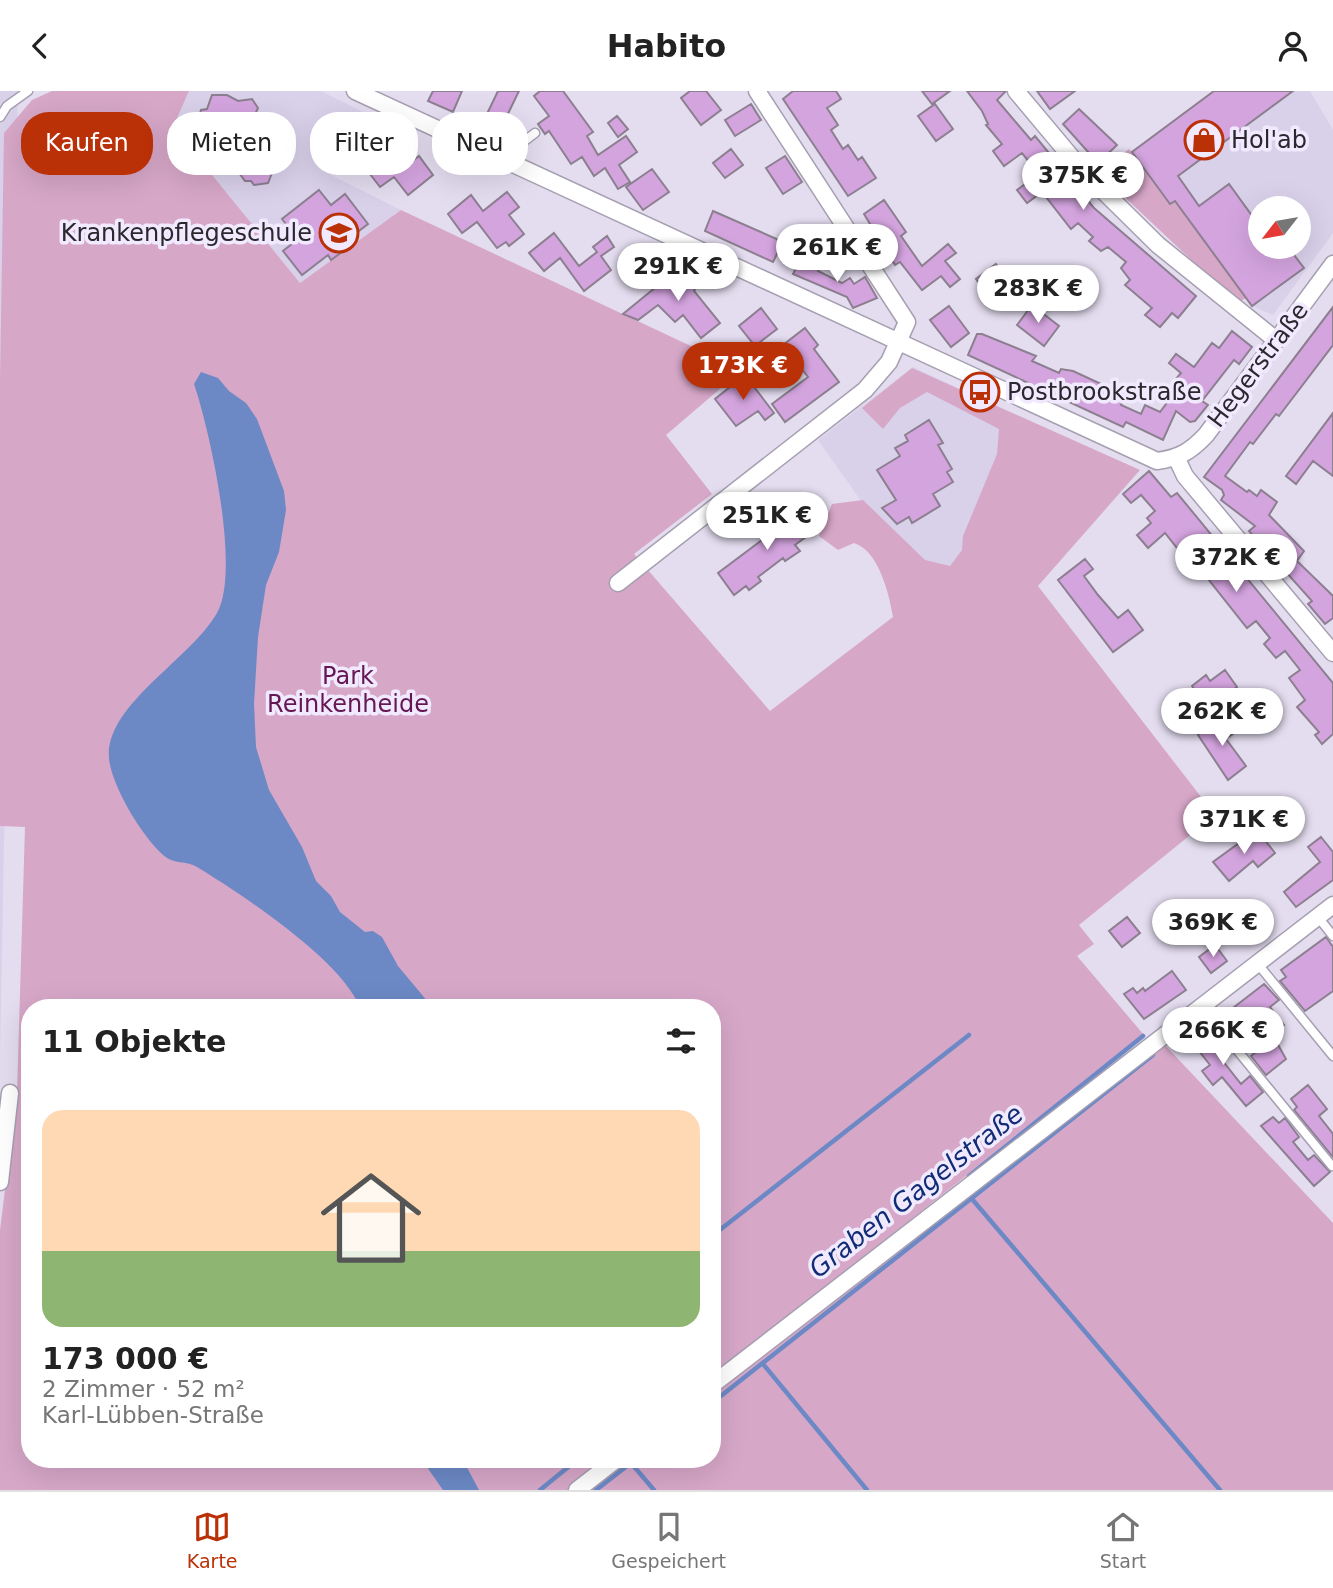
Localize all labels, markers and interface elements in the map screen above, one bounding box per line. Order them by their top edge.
icon: back [21,27,59,65]
text: Habito [607,27,726,65]
icon: person [1274,27,1312,65]
chip: Kaufen [21,112,153,175]
chip: Mieten [167,112,296,175]
chip: Filter [310,112,418,175]
chip: Neu [432,112,528,175]
shop icon: Hol'ab [1183,119,1225,161]
place label: Hol'ab [1231,126,1307,154]
pin: 375K € [1026,152,1140,212]
text: 375K € [1038,162,1128,188]
north arrow [1248,196,1311,259]
map controls [1248,196,1311,259]
school or university icon: Krankenpflegeschule [318,212,360,254]
place label: Krankenpflegeschule [61,219,312,247]
pin: 261K € [780,225,894,284]
text: 261K € [792,234,882,260]
pin: 291K € [621,243,735,303]
text: 291K € [633,253,723,279]
pin: 283K € [981,265,1095,325]
text: 283K € [993,275,1083,301]
street label: Hegerstraße [1202,297,1314,433]
pin: 173K € [686,343,800,402]
text: 173K € [698,352,788,378]
bus stop icon: Postbrookstraße [959,371,1001,413]
place label: Postbrookstraße [1007,378,1201,406]
pin: 251K € [710,493,824,552]
text: 251K € [722,502,812,528]
pin: 372K € [1179,535,1293,594]
text: 372K € [1191,544,1281,570]
park label: Park Reinkenheide [267,662,429,718]
pin: 262K € [1165,689,1279,748]
text: 262K € [1177,698,1267,724]
pin: 371K € [1187,797,1301,856]
text: 371K € [1199,806,1289,832]
pin: 369K € [1156,899,1270,959]
text: 369K € [1168,909,1258,935]
pin: 266K € [1166,1007,1280,1067]
text: 266K € [1178,1017,1268,1043]
icon: filters [662,1022,700,1060]
text: 11 Objekte [42,1024,226,1059]
water label: Graben Gagelstraße [803,1098,1029,1284]
icon: home [308,1155,434,1281]
text: 173 000 € [42,1341,209,1376]
text: 2 Zimmer · 52 m² [42,1376,245,1402]
text: Karl-Lübben-Straße [42,1402,264,1428]
tab: Karte [187,1508,238,1572]
tab: Gespeichert [611,1508,726,1572]
tab: Start [1100,1508,1146,1572]

